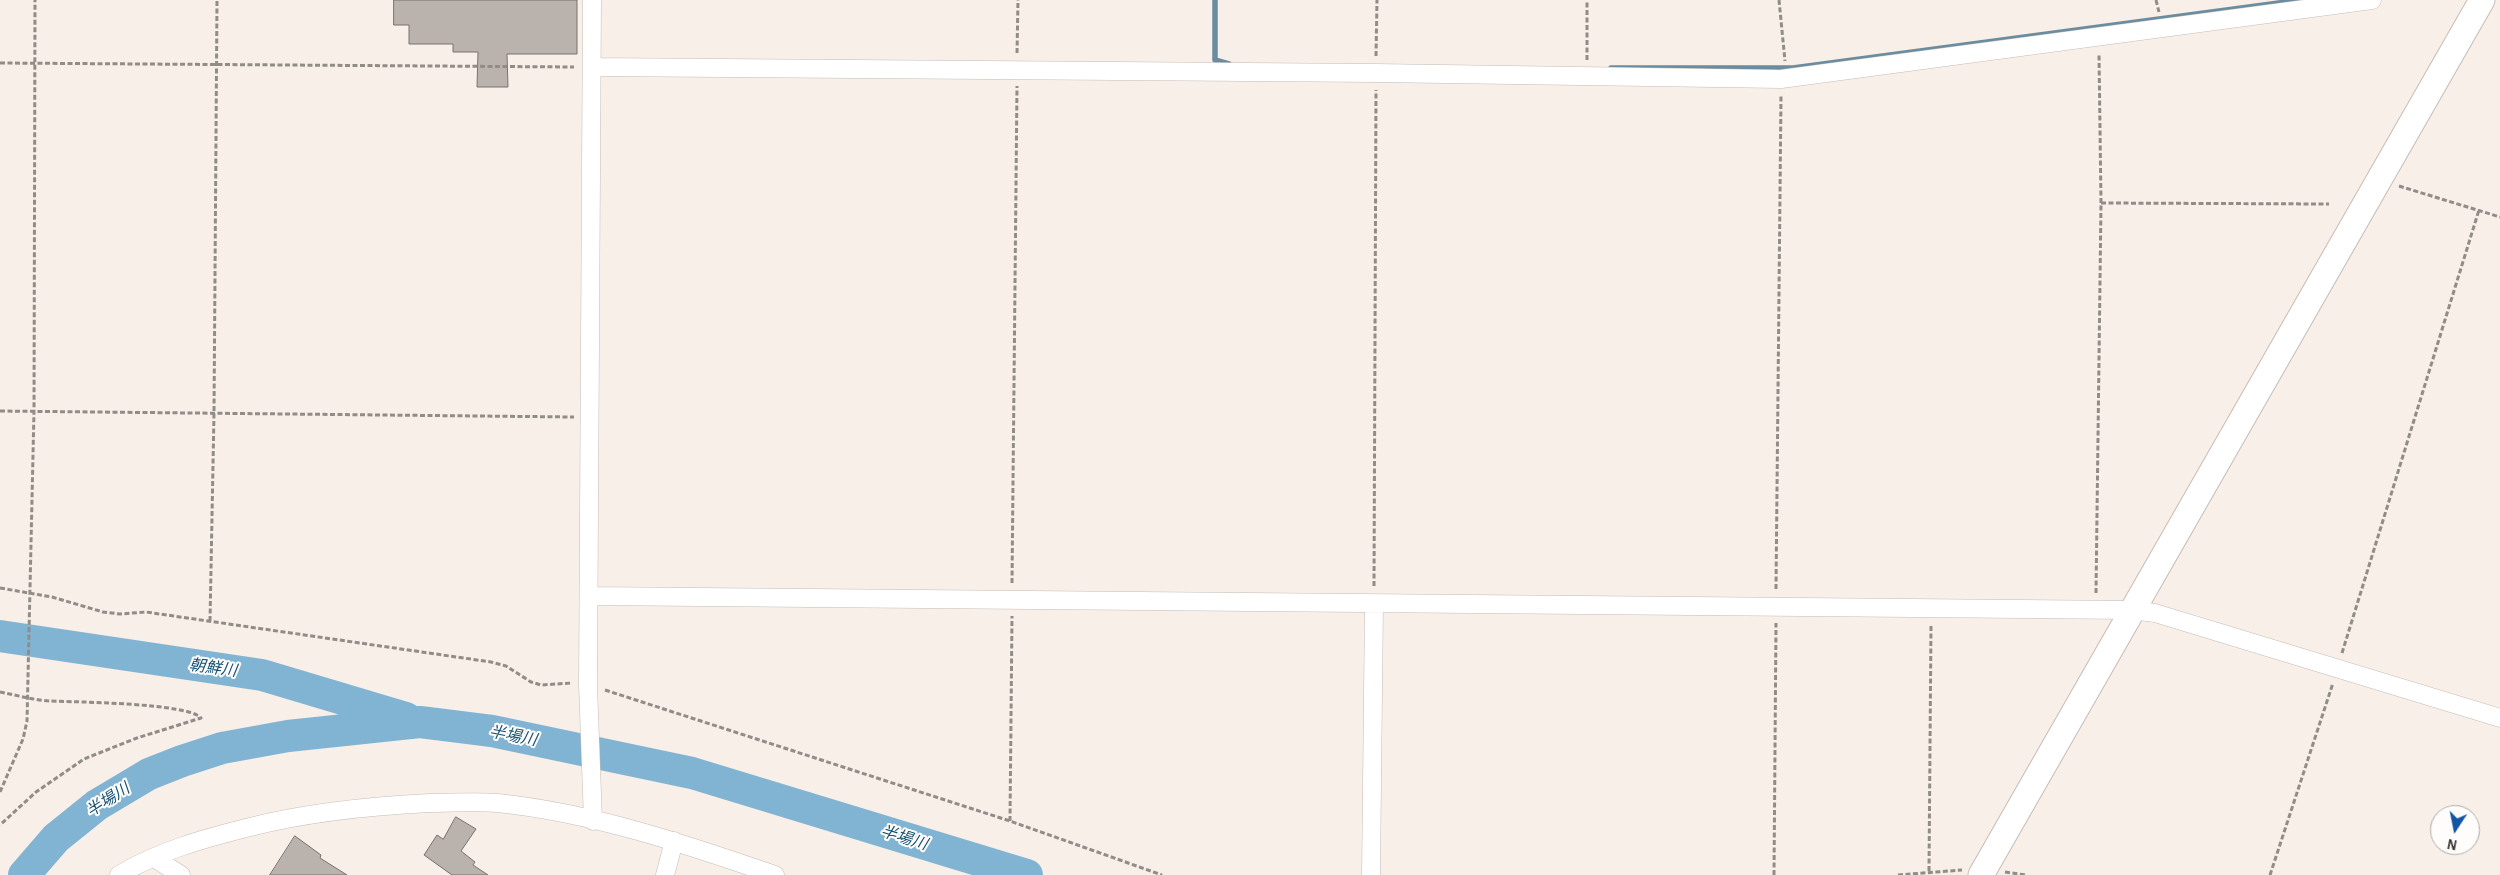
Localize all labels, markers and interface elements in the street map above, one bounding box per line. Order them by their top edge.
water label: 朝鮮川 [188,655,238,681]
water label: 半場川 [488,722,538,750]
water label: 半場川 [83,779,133,821]
north arrow [2430,805,2480,855]
water label: 半場川 [878,822,930,854]
text: N [2446,836,2458,852]

